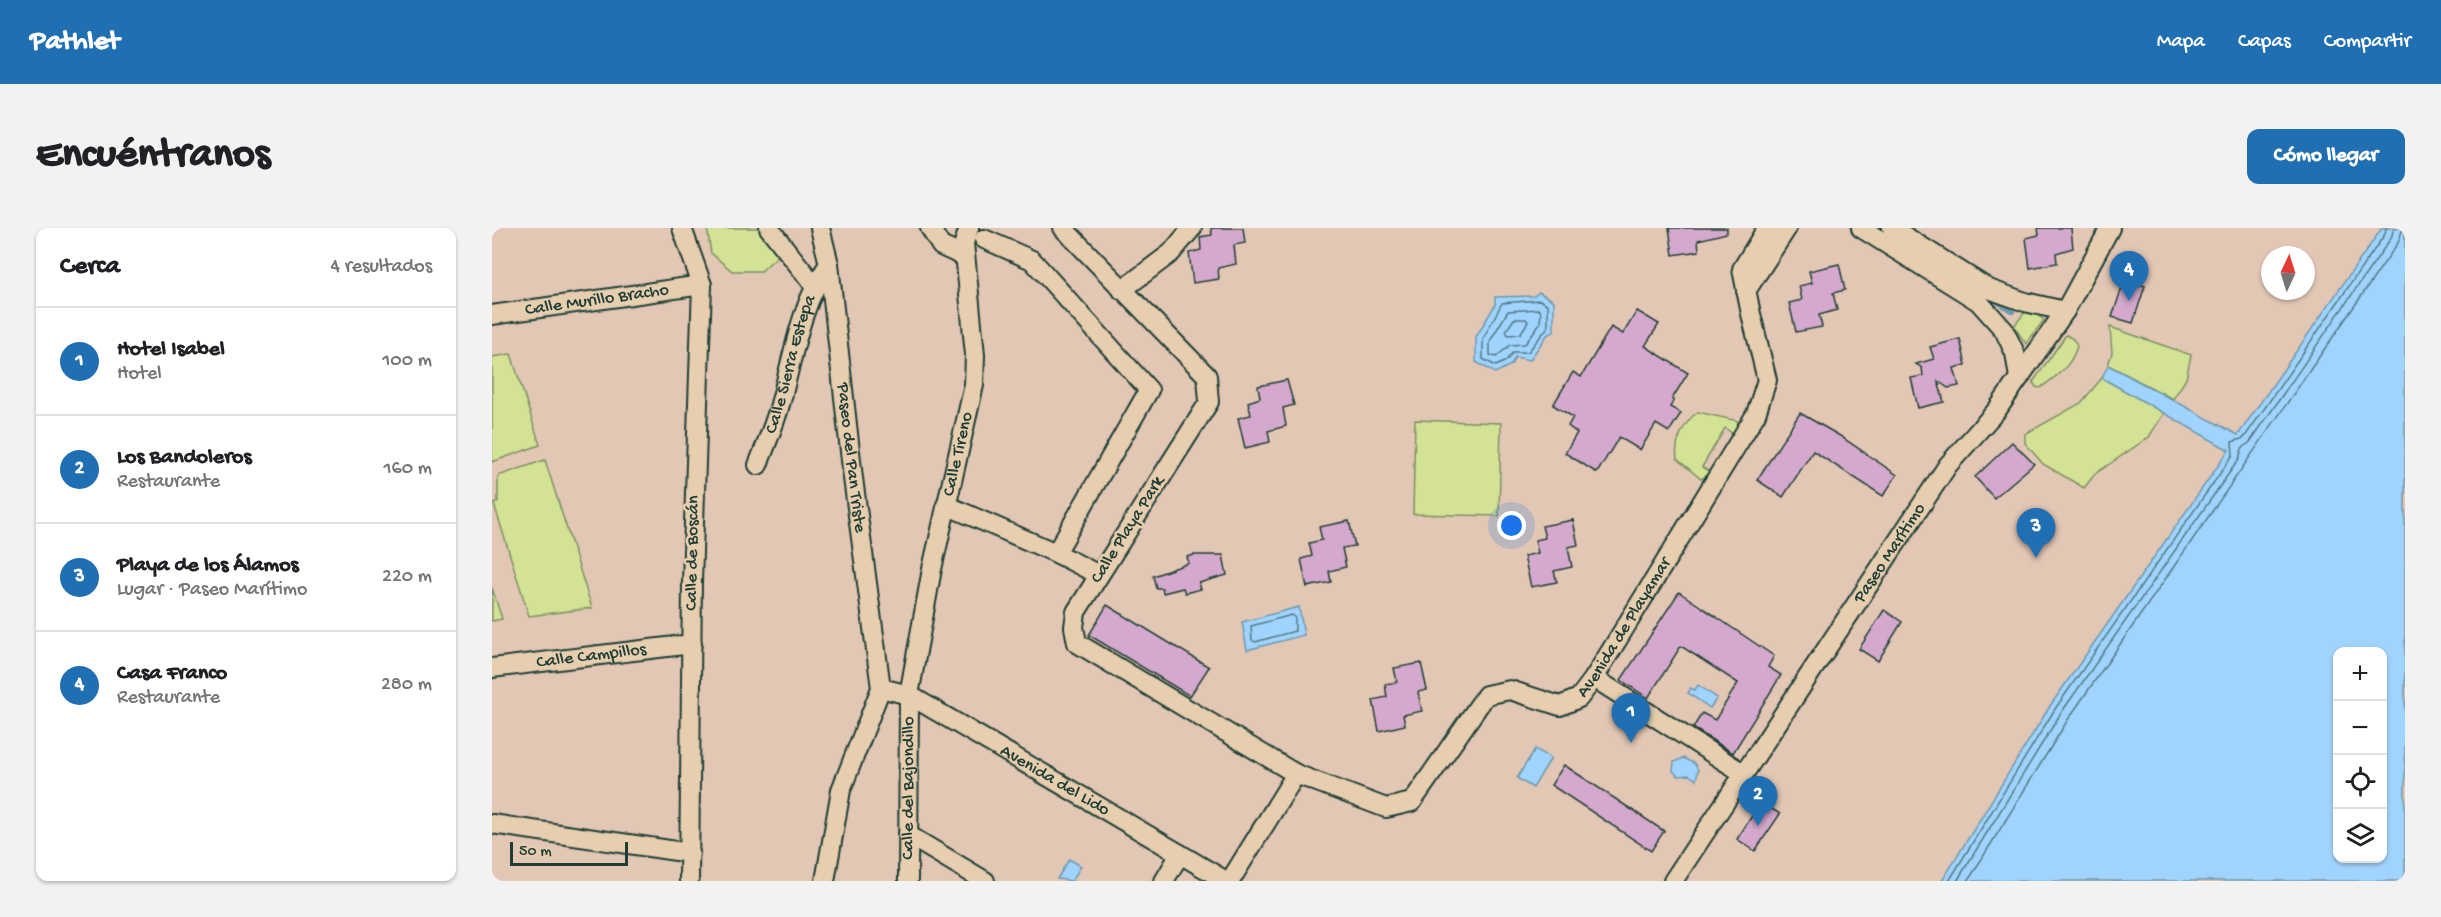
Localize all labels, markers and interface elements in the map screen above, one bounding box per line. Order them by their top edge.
text: Pathlet [30,26,120,59]
text: Mapa [2157,30,2205,55]
text: Capas [2238,30,2291,55]
text: Compartir [2324,30,2411,55]
button: Cómo llegar [2247,129,2405,184]
text: Encuéntranos [36,132,270,181]
north arrow [2261,246,2315,300]
pin: 4 [2110,251,2148,301]
text: Cerca [60,252,120,283]
text: 4 resultados [331,256,432,279]
street label: Calle Murillo Bracho [524,279,670,321]
street label: Calle Sierra Estepa [761,291,821,437]
text: Hotel Isabel [117,337,225,363]
text: 1 [75,350,84,373]
text: 100 m [382,350,432,373]
text: Hotel [117,363,162,386]
street label: Paseo del Pan Triste [832,381,871,535]
street label: Calle Tireno [938,410,978,498]
text: Los Bandoleros [117,445,252,471]
text: 2 [75,458,84,481]
text: 160 m [383,458,432,481]
text: Restaurante [117,471,220,494]
street label: Calle Playa Park [1087,471,1170,588]
street label: Calle de Boscán [681,495,705,611]
street label: Paseo Marítimo [1849,499,1930,608]
pin: 3 [2016,508,2056,558]
your location [1497,511,1526,540]
street label: Avenida de Playamar [1572,552,1677,702]
text: Playa de los Álamos [117,553,299,579]
text: 3 [74,566,85,589]
text: 220 m [382,566,432,589]
text: Lugar · Paseo Marítimo [117,579,307,602]
street label: Calle Campillos [535,639,649,673]
map controls [2333,647,2387,863]
button: + [2333,647,2387,701]
text: Casa Franco [117,661,227,687]
text: 4 [75,674,84,697]
text: 280 m [381,674,432,697]
text: Restaurante [117,687,220,710]
pin: 1 [1612,694,1650,743]
button: − [2333,701,2387,755]
street label: Calle del Bajondillo [898,716,919,860]
street label: Avenida del Lido [996,740,1114,821]
button: locate [2333,755,2387,809]
pin: 2 [1738,776,1778,826]
button: layers [2333,809,2387,863]
scale bar [510,839,628,866]
text: 50 m [519,843,552,862]

